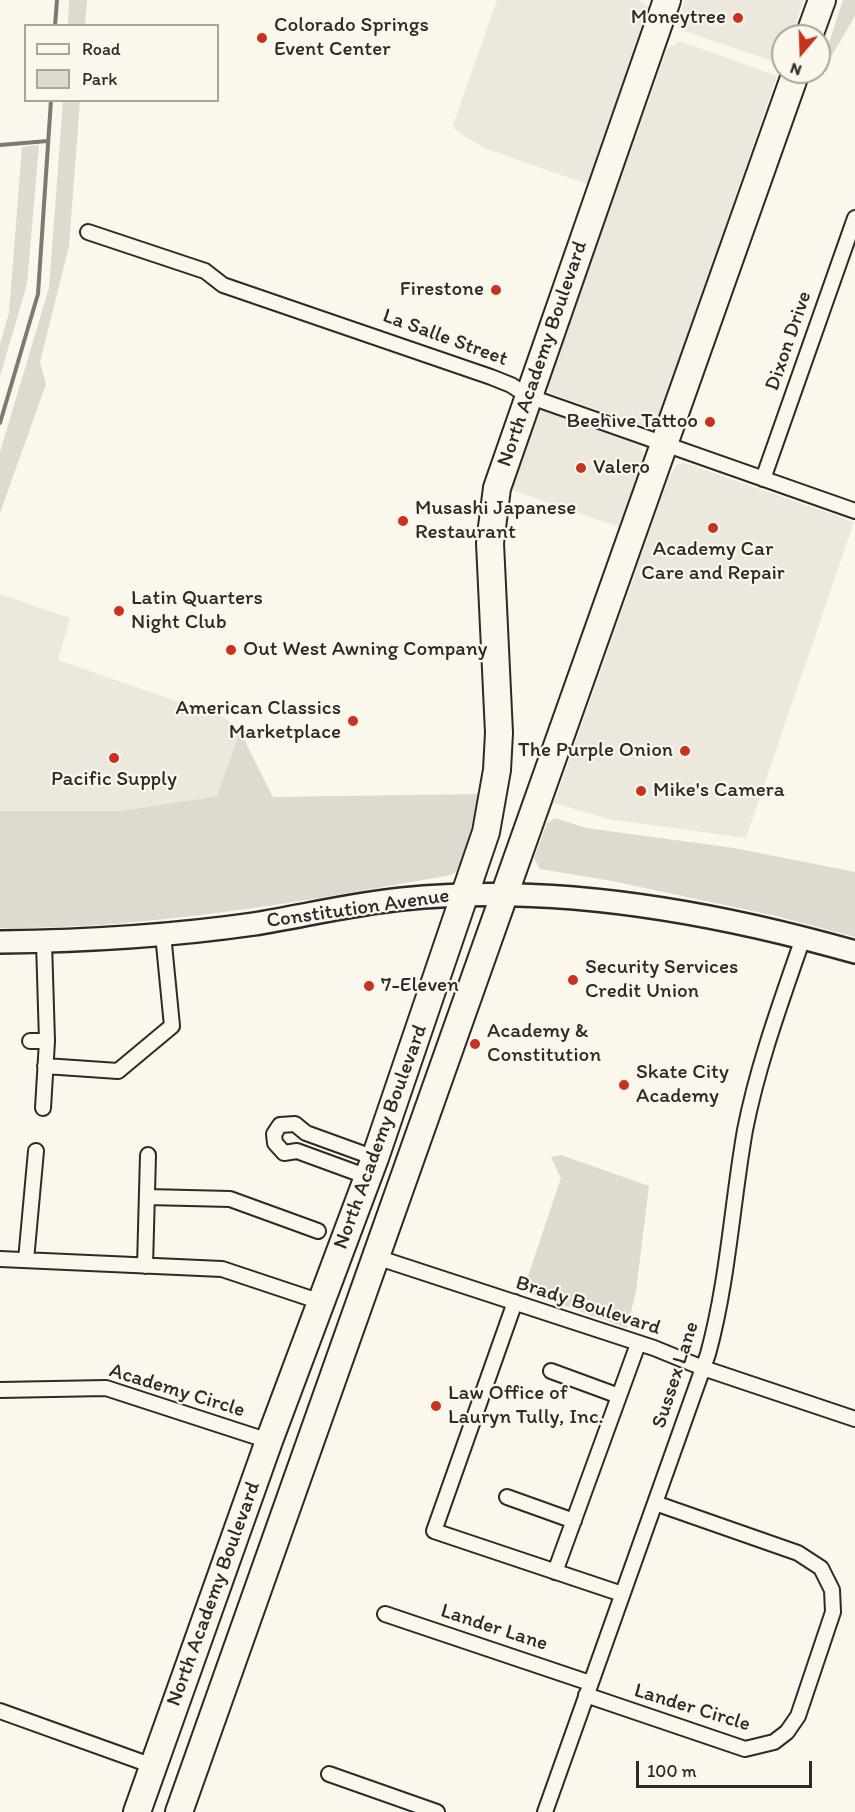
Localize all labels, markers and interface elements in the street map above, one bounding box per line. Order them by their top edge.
place label: Moneytree [631,5,726,31]
marker: Moneytree [731,11,745,25]
place label: Colorado Springs Event Center [274,13,429,63]
legend [24,24,219,102]
north arrow [771,24,831,84]
marker: Colorado Springs Event Center [255,31,269,45]
text: Road [82,38,121,60]
text: N [787,59,804,80]
text: Park [82,68,117,90]
street label: North Academy Boulevard [492,238,594,470]
place label: Firestone [400,277,484,303]
marker: Firestone [489,283,503,297]
street label: Dixon Drive [760,288,818,394]
street label: La Salle Street [379,304,511,372]
place label: Beehive Tattoo [566,409,698,435]
marker: Beehive Tattoo [703,415,717,429]
place label: Valero [593,455,650,481]
marker: Valero [574,461,588,475]
place label: Musashi Japanese Restaurant [415,496,576,546]
marker: Musashi Japanese Restaurant [396,514,410,528]
marker: Academy Car Care and Repair [706,521,720,535]
place label: Academy Car Care and Repair [641,537,785,587]
place label: Latin Quarters Night Club [131,586,263,636]
marker: Latin Quarters Night Club [112,604,126,618]
place label: Out West Awning Company [243,637,487,663]
marker: Out West Awning Company [224,643,238,657]
place label: American Classics Marketplace [175,696,341,746]
marker: American Classics Marketplace [346,714,360,728]
place label: The Purple Onion [518,738,673,764]
marker: The Purple Onion [678,744,692,758]
marker: Pacific Supply [107,751,121,765]
place label: Pacific Supply [51,767,177,793]
place label: Mike's Camera [653,778,785,804]
marker: Mike's Camera [634,784,648,798]
street label: Constitution Avenue [265,884,451,934]
place label: Security Services Credit Union [585,955,738,1005]
place label: 7-Eleven [381,973,459,999]
marker: Security Services Credit Union [566,973,580,987]
marker: 7-Eleven [362,979,376,993]
place label: Academy & Constitution [487,1019,601,1069]
street label: North Academy Boulevard [329,1021,433,1253]
marker: Academy & Constitution [468,1037,482,1051]
place label: Skate City Academy [636,1060,729,1110]
marker: Skate City Academy [617,1078,631,1092]
street label: Brady Boulevard [512,1271,664,1341]
street label: Sussex Lane [647,1319,705,1431]
street label: Academy Circle [106,1358,248,1424]
place label: Law Office of Lauryn Tully, Inc. [448,1381,604,1431]
marker: Law Office of Lauryn Tully, Inc. [429,1399,443,1413]
street label: North Academy Boulevard [162,1478,266,1710]
street label: Lander Lane [437,1599,551,1657]
street label: Lander Circle [631,1678,753,1738]
scale bar [639,1749,814,1787]
text: 100 m [647,1760,697,1782]

